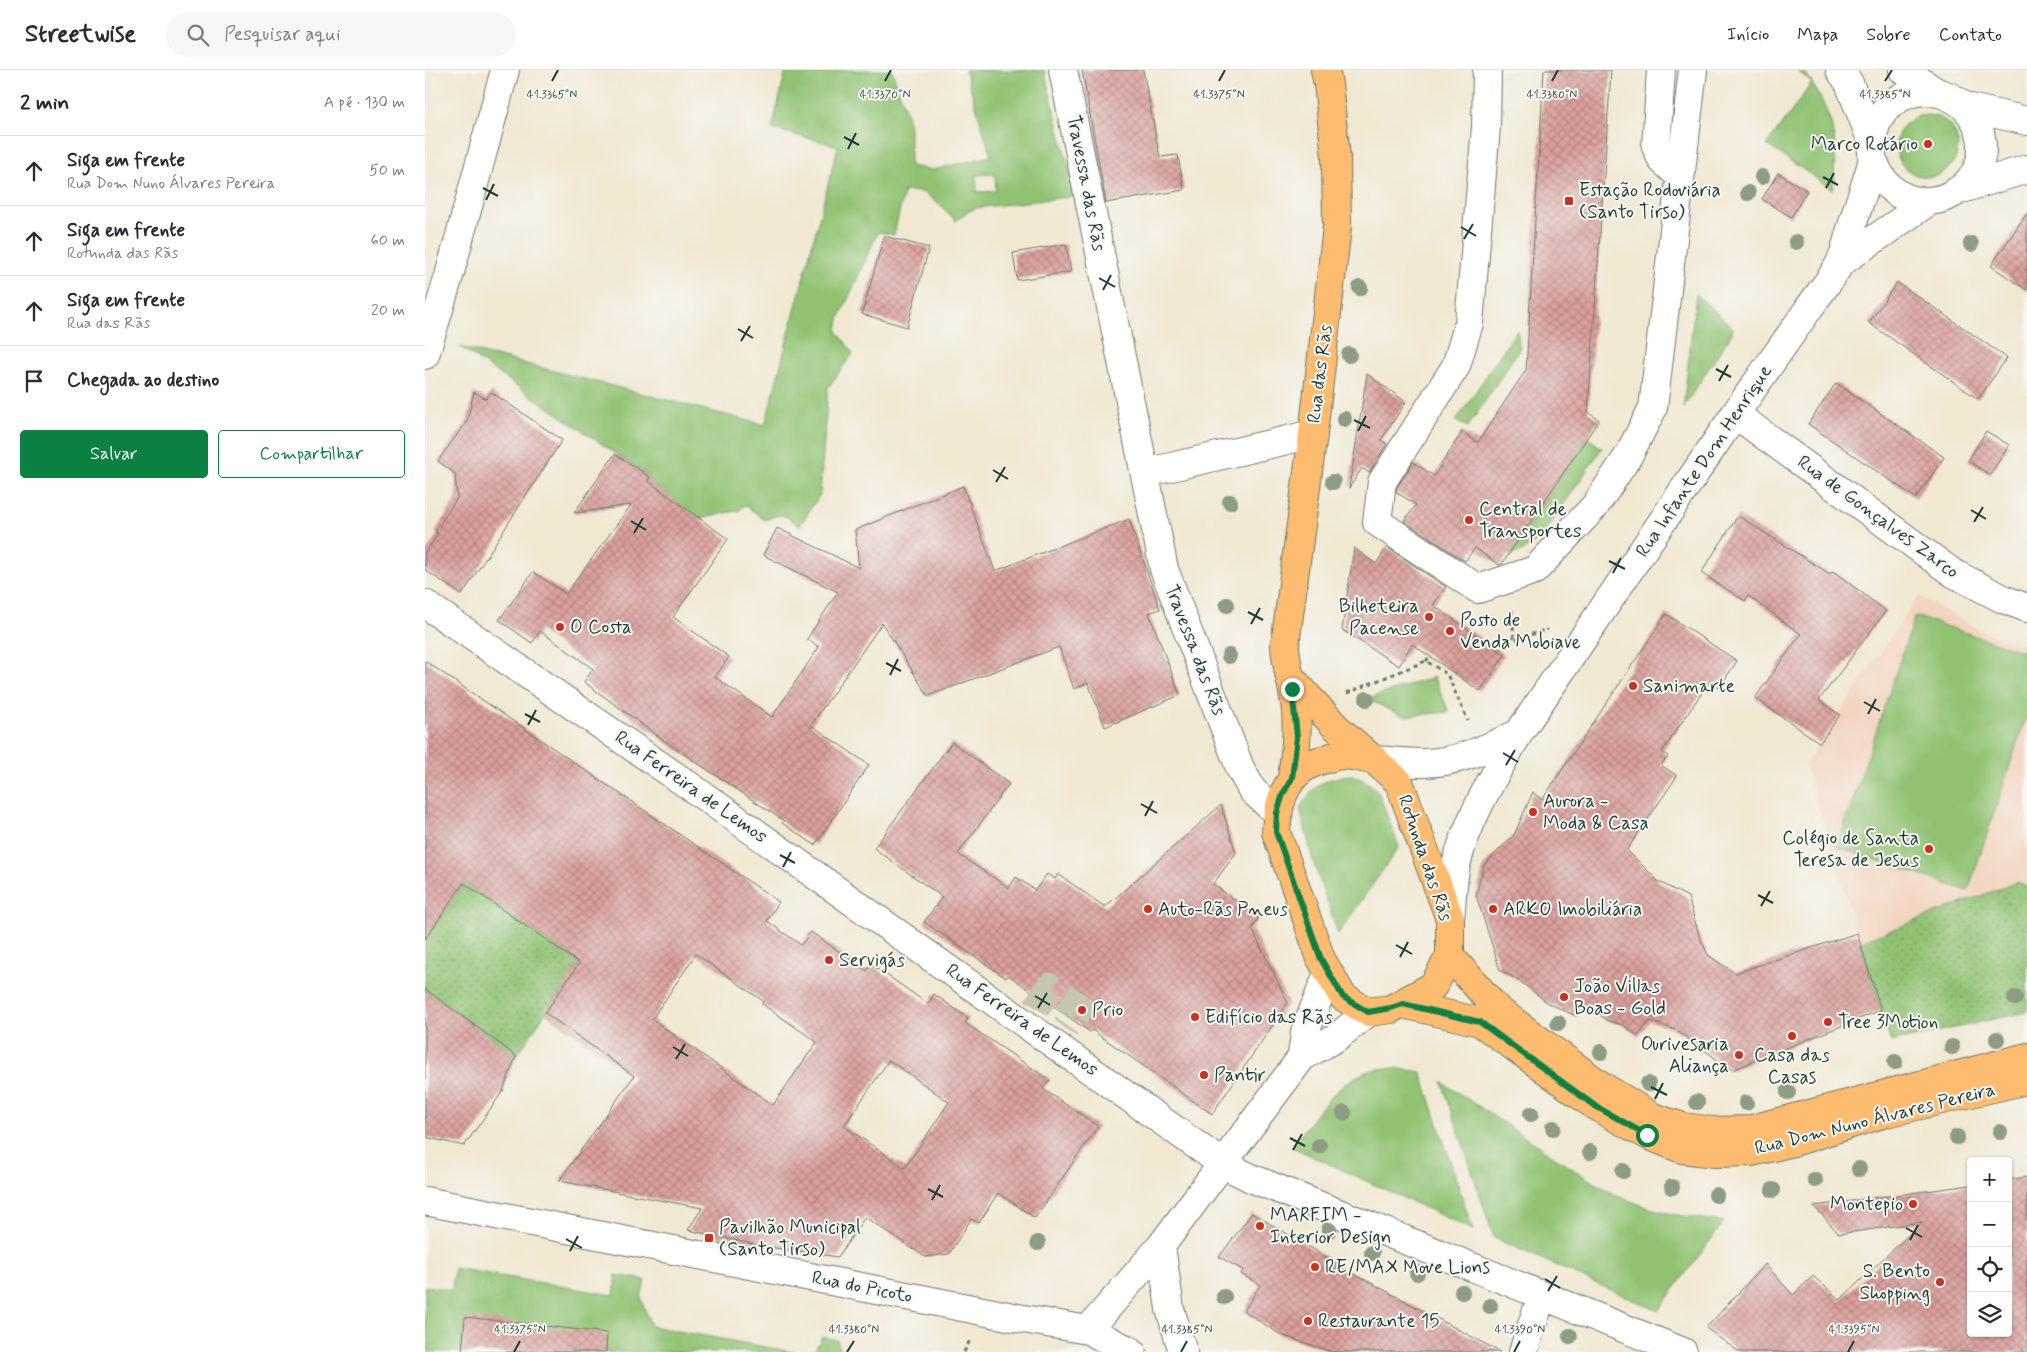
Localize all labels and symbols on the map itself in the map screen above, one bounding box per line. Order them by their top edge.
text: 41.3365°N [527,87,577,103]
text: 41.3370°N [860,87,910,103]
text: 41.3375°N [1193,87,1245,103]
text: 41.3380°N [1527,87,1577,103]
text: 41.3385°N [1859,87,1911,103]
street label: Travessa das Rãs [1061,113,1112,254]
place label: Marco Rotário [1811,132,1918,157]
marker: Marco Rotário [1922,138,1934,150]
place label: Estação Rodoviária (Santo Tirso) [1579,178,1721,225]
marker: Estação Rodoviária (Santo Tirso) [1563,195,1575,207]
street label: Rua das Rãs [1302,323,1339,425]
street label: Rua Infante Dom Henrique [1630,360,1778,562]
street label: Rua de Gonçalves Zarco [1792,450,1964,584]
place label: Central de Transportes [1479,497,1582,544]
marker: Central de Transportes [1463,514,1475,526]
street label: Travessa das Rãs [1159,581,1232,720]
place label: Bilheteira Pacense [1339,594,1419,641]
place label: Posto de Venda Mobiave [1460,608,1581,655]
marker: Bilheteira Pacense [1423,611,1435,623]
place label: O Costa [570,615,632,640]
marker: O Costa [554,621,566,633]
marker: Posto de Venda Mobiave [1444,625,1456,637]
place label: Sanimarte [1643,674,1735,699]
route end [1281,678,1304,701]
marker: Sanimarte [1627,680,1639,692]
street label: Rua Ferreira de Lemos [610,725,772,849]
place label: Aurora - Moda & Casa [1543,789,1649,836]
street label: Rotunda das Rãs [1392,791,1459,925]
marker: Aurora - Moda & Casa [1527,806,1539,818]
place label: Colégio de Santa Teresa de Jesus [1782,826,1920,873]
marker: Colégio de Santa Teresa de Jesus [1923,843,1935,855]
place label: Auto-Rãs Pneus [1158,897,1288,922]
place label: ARKO Imobiliária [1503,897,1642,922]
marker: Auto-Rãs Pneus [1142,903,1154,915]
marker: ARKO Imobiliária [1487,903,1499,915]
place label: Servigás [839,948,905,974]
marker: Servigás [823,954,835,966]
street label: Rua Ferreira de Lemos [941,958,1103,1082]
place label: João Villas Boas - Gold [1574,974,1666,1021]
marker: João Villas Boas - Gold [1558,991,1570,1003]
place label: Prio [1092,998,1123,1023]
marker: Prio [1076,1004,1088,1016]
place label: Edifício das Rãs [1205,1005,1333,1030]
place label: Tree 3Motion [1838,1010,1938,1035]
marker: Edifício das Rãs [1189,1011,1201,1023]
marker: Tree 3Motion [1822,1016,1834,1028]
marker: Casa das Casas [1786,1030,1798,1042]
place label: Ourivesaria Aliança [1641,1032,1729,1079]
place label: Casa das Casas [1754,1043,1831,1090]
marker: Ourivesaria Aliança [1733,1049,1745,1061]
place label: Pantir [1214,1063,1266,1088]
marker: Pantir [1198,1069,1210,1081]
street label: Rua Dom Nuno Álvares Pereira [1752,1076,1998,1161]
route start [1636,1124,1659,1147]
place label: Montepio [1830,1192,1903,1217]
marker: Montepio [1907,1198,1919,1210]
place label: MARFIM - Interior Design [1270,1203,1392,1251]
place label: Pavilhão Municipal (Santo Tirso) [719,1215,861,1262]
marker: MARFIM - Interior Design [1254,1220,1266,1232]
marker: Pavilhão Municipal (Santo Tirso) [703,1232,715,1244]
place label: RE/MAX Move Lions [1325,1255,1490,1280]
place label: S. Bento Shopping [1859,1259,1930,1307]
marker: RE/MAX Move Lions [1309,1261,1321,1273]
street label: Rua do Picoto [810,1265,914,1309]
marker: S. Bento Shopping [1934,1276,1946,1288]
place label: Restaurante 15 [1318,1309,1439,1334]
marker: Restaurante 15 [1302,1315,1314,1327]
text: 41.3375°N [494,1322,546,1338]
text: 41.3380°N [829,1322,879,1338]
text: 41.3385°N [1161,1322,1213,1338]
text: 41.3390°N [1495,1322,1545,1338]
text: 41.3395°N [1828,1322,1880,1338]

